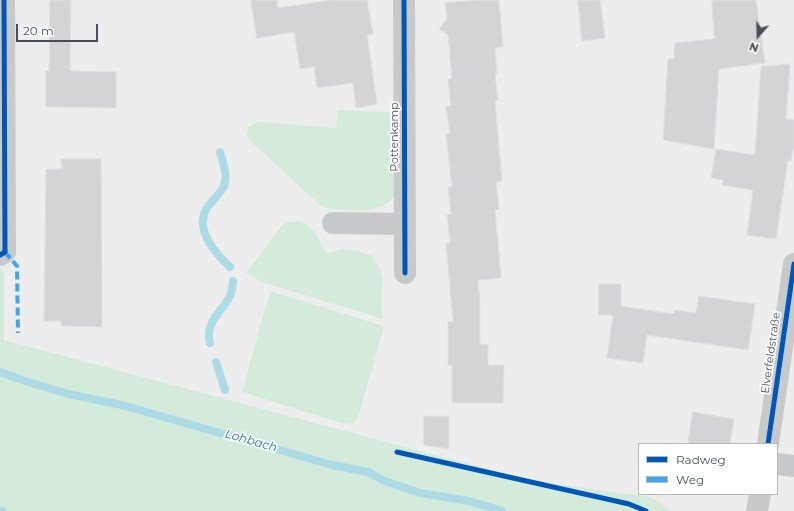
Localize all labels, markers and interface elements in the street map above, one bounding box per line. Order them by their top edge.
scale bar [18,16,100,42]
north arrow [738,16,778,56]
text: 20 m [23,23,54,38]
text: N [747,39,760,55]
street label: Pottenkamp [388,102,402,172]
street label: Elverfeldstraße [759,311,783,395]
water label: Lohbach [223,427,279,455]
legend [638,443,778,495]
text: Radweg [676,452,726,467]
text: Weg [676,472,704,487]

